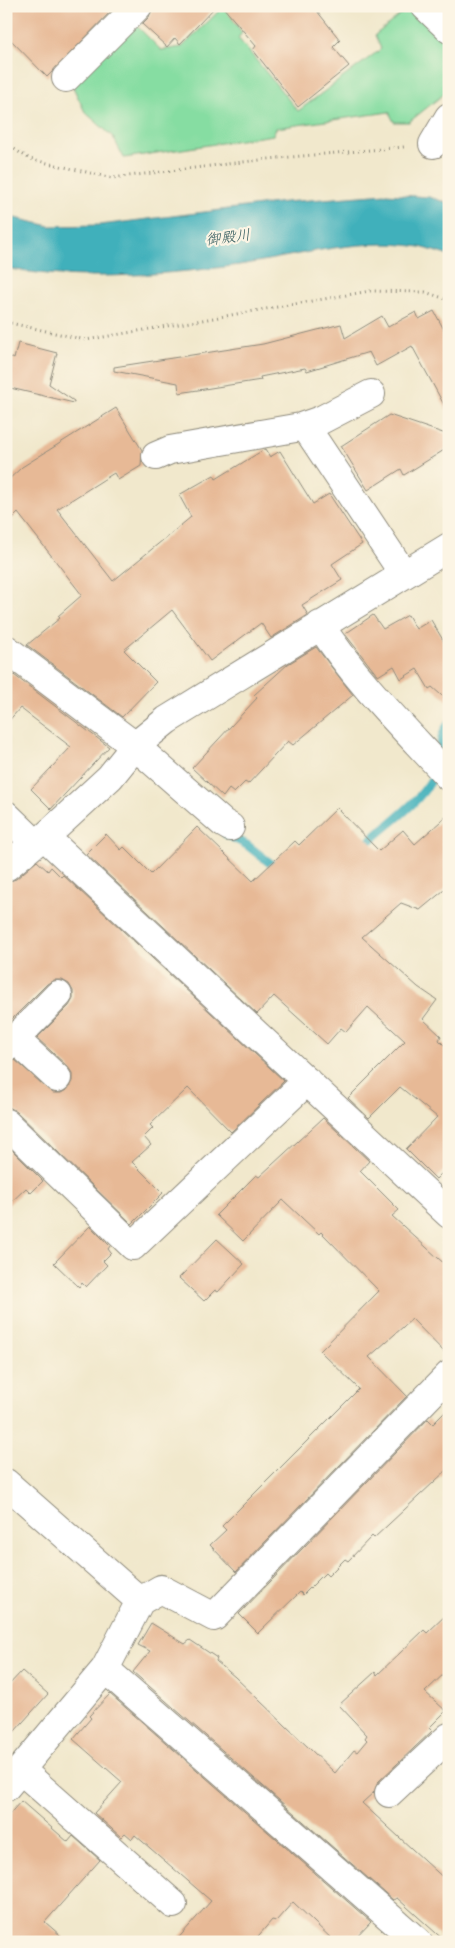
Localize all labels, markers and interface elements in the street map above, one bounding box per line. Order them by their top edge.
water label: 御殿川 [205,225,252,250]

